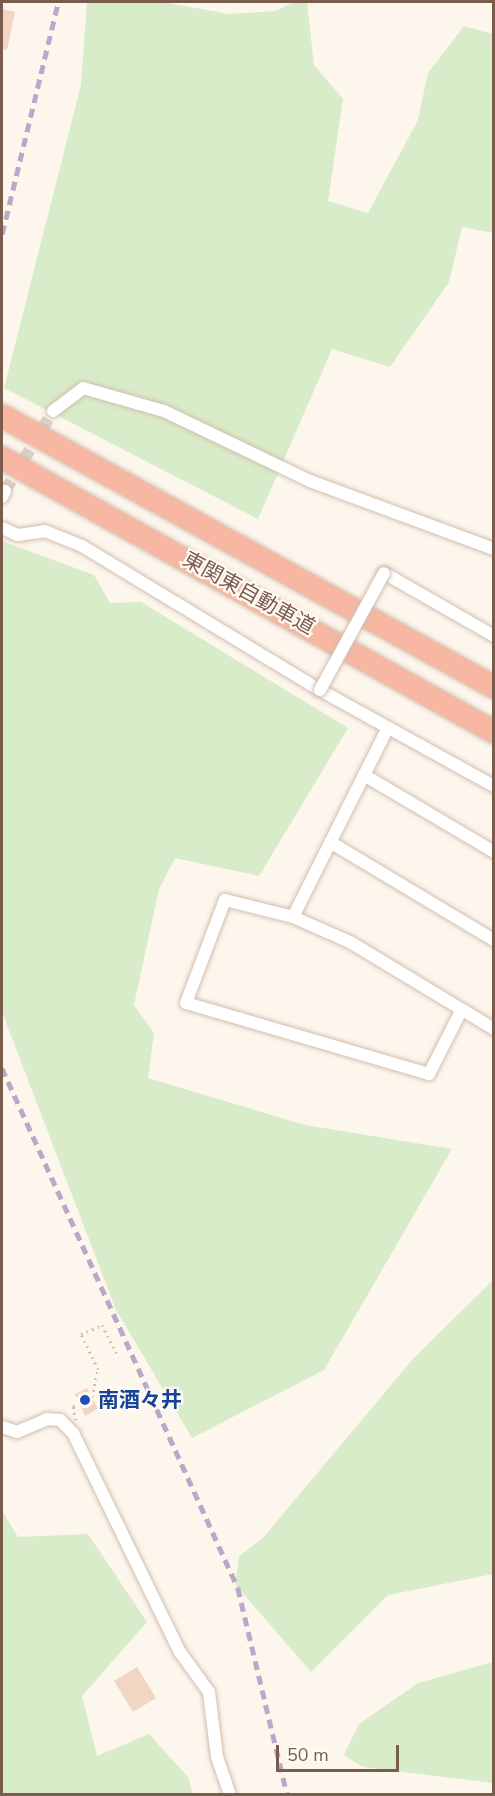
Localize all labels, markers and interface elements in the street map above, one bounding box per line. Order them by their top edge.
street label: 東関東自動車道 [179,546,319,640]
place label: 南酒々井 [98,1387,182,1413]
marker: 南酒々井 [76,1391,94,1409]
scale bar [279,1733,402,1771]
text: 50 m [287,1743,329,1767]

